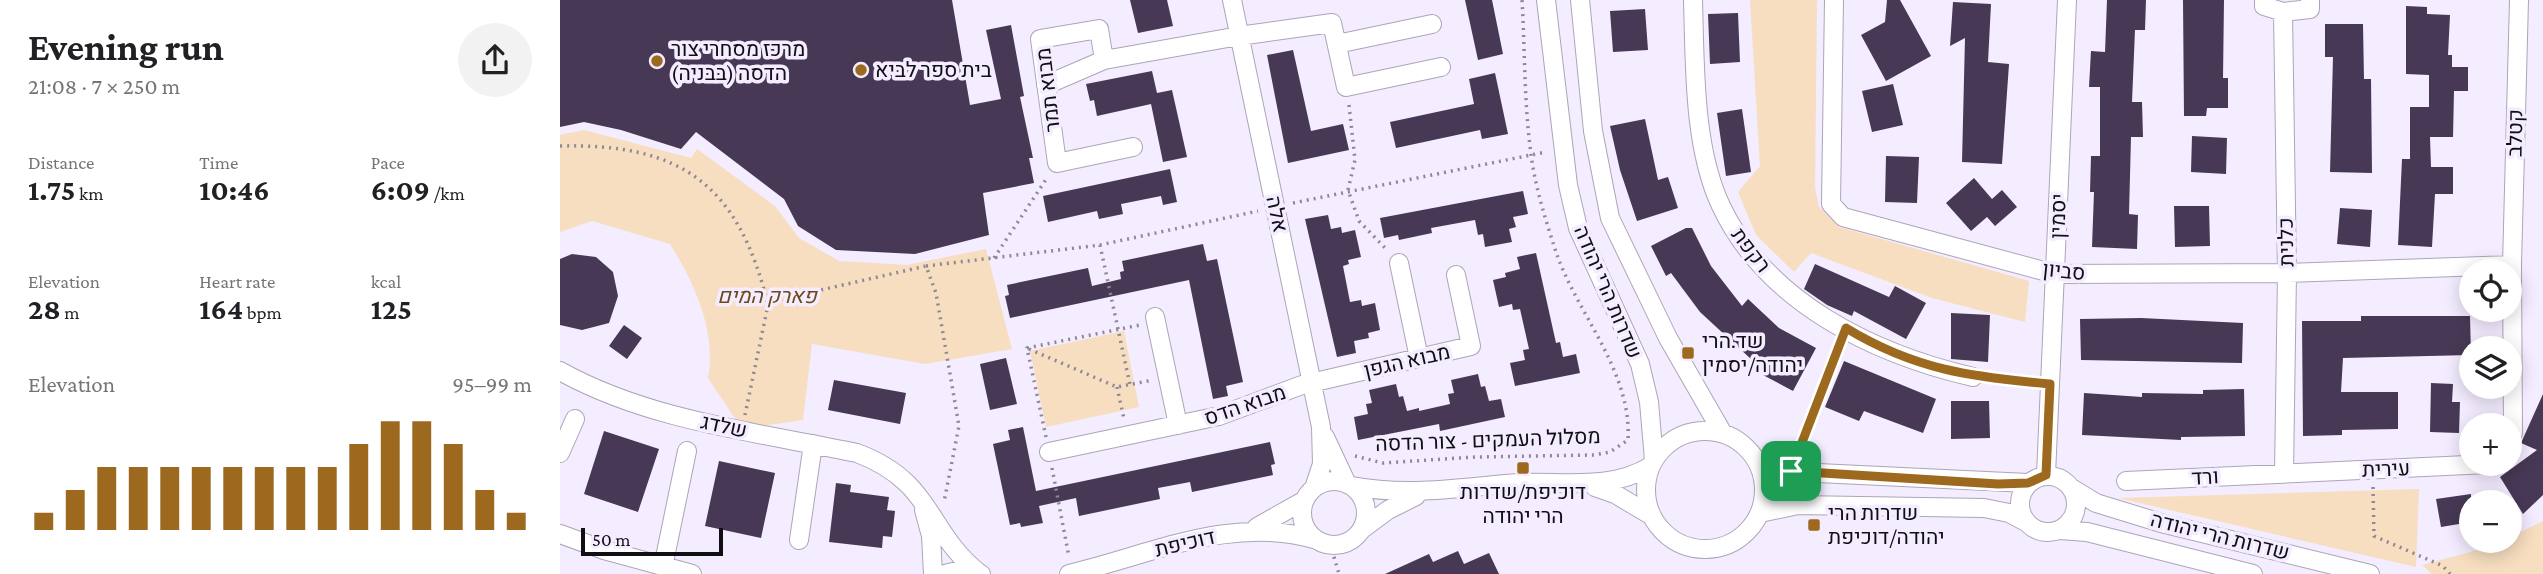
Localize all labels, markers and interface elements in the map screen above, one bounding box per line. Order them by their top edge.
button: share [458,23,532,97]
text: Evening run [28,26,224,68]
place label: מרכז מסחרי צור הדסה (בבניה) [671,37,805,85]
street label: מבוא תמר [1031,46,1065,134]
marker: מרכז מסחרי צור הדסה (בבניה) [649,53,665,69]
place label: בית ספר לביא [875,58,992,82]
marker: בית ספר לביא [853,62,869,78]
text: 21:08 · 7 × 250 m [28,73,180,99]
street label: קטלב [2503,109,2527,157]
text: Distance [28,152,94,173]
text: Time [199,152,238,173]
text: Pace [371,152,405,173]
text: 1.75 [28,173,76,206]
text: 10:46 [199,173,270,206]
text: 6:09 [371,173,430,206]
text: km [76,183,103,204]
text: /km [430,183,465,204]
street label: יסמין [2045,193,2071,239]
street label: אלה [1261,194,1293,234]
street label: כלנית [2274,217,2298,267]
street label: שדרות הרי יהודה [1569,222,1647,362]
street label: רקפת [1726,223,1776,277]
street label: סביון [2041,257,2087,285]
map controls [2459,259,2522,553]
button: locate [2459,259,2522,322]
text: Elevation [28,271,100,292]
text: Heart rate [199,271,275,292]
text: kcal [371,271,401,292]
park label: פארק המים [717,284,818,308]
text: 28 [28,292,61,325]
text: 164 [199,292,243,325]
text: 125 [371,292,412,325]
text: m [61,302,80,323]
text: bpm [243,302,282,323]
place label: שד.הרי יהודה/יסמין [1702,329,1803,377]
button: layers [2459,336,2522,399]
street label: מבוא הגפן [1362,339,1452,383]
marker: שד.הרי יהודה/יסמין [1680,345,1696,361]
text: Elevation [28,371,115,397]
text: 95–99 m [452,371,532,397]
street label: מבוא הדס [1201,380,1289,430]
street label: שלדג [699,409,749,443]
button: + [2459,413,2522,476]
street label: מסלול העמקים - צור הדסה [1375,424,1601,456]
pin [1761,441,1821,501]
icon: arrive [1772,452,1810,490]
street label: עירית [2361,456,2411,482]
marker: דוכיפת/שדרות הרי יהודה [1515,460,1531,476]
street label: ורד [2191,464,2219,490]
place label: דוכיפת/שדרות הרי יהודה [1460,480,1586,528]
button: − [2459,490,2522,553]
place label: שדרות הרי יהודה/דוכיפת [1828,501,1945,549]
street label: שדרות הרי יהודה [2148,507,2292,565]
marker: שדרות הרי יהודה/דוכיפת [1806,517,1822,533]
street label: דוכיפת [1153,524,1217,562]
scale bar [581,525,723,557]
text: 50 m [592,529,631,550]

